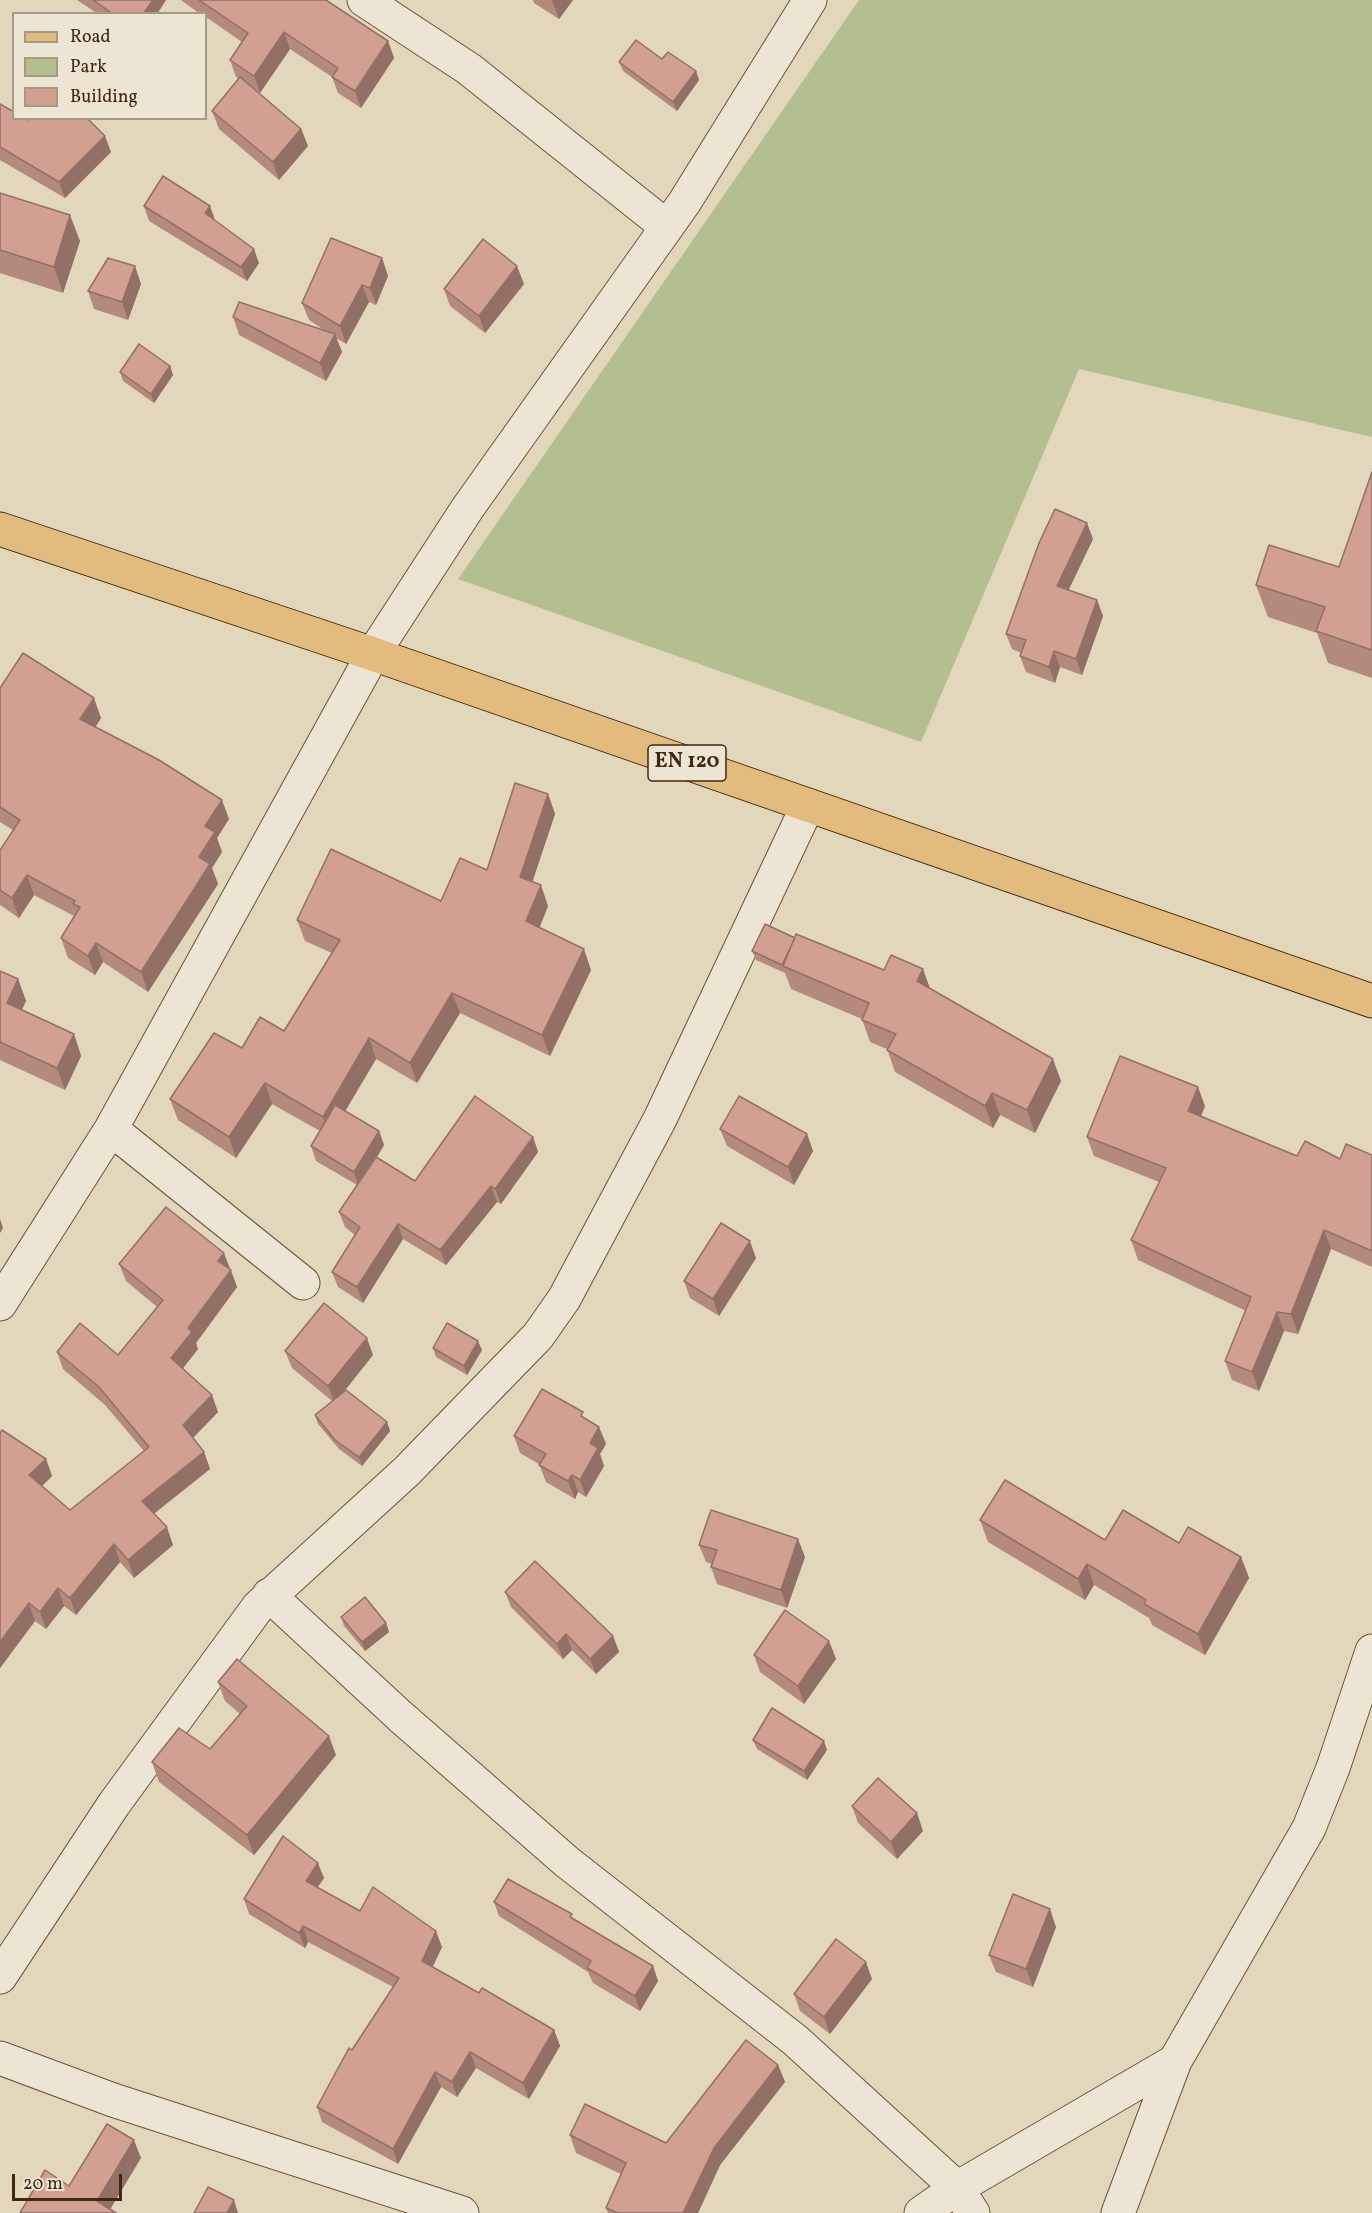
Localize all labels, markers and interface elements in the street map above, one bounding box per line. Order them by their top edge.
legend [12,12,207,120]
text: Road [70,25,111,50]
text: Park [70,55,107,80]
text: Building [70,85,138,110]
road number: EN 120 [648,745,726,781]
scale bar [15,2162,124,2200]
text: 20 m [23,2172,63,2197]

